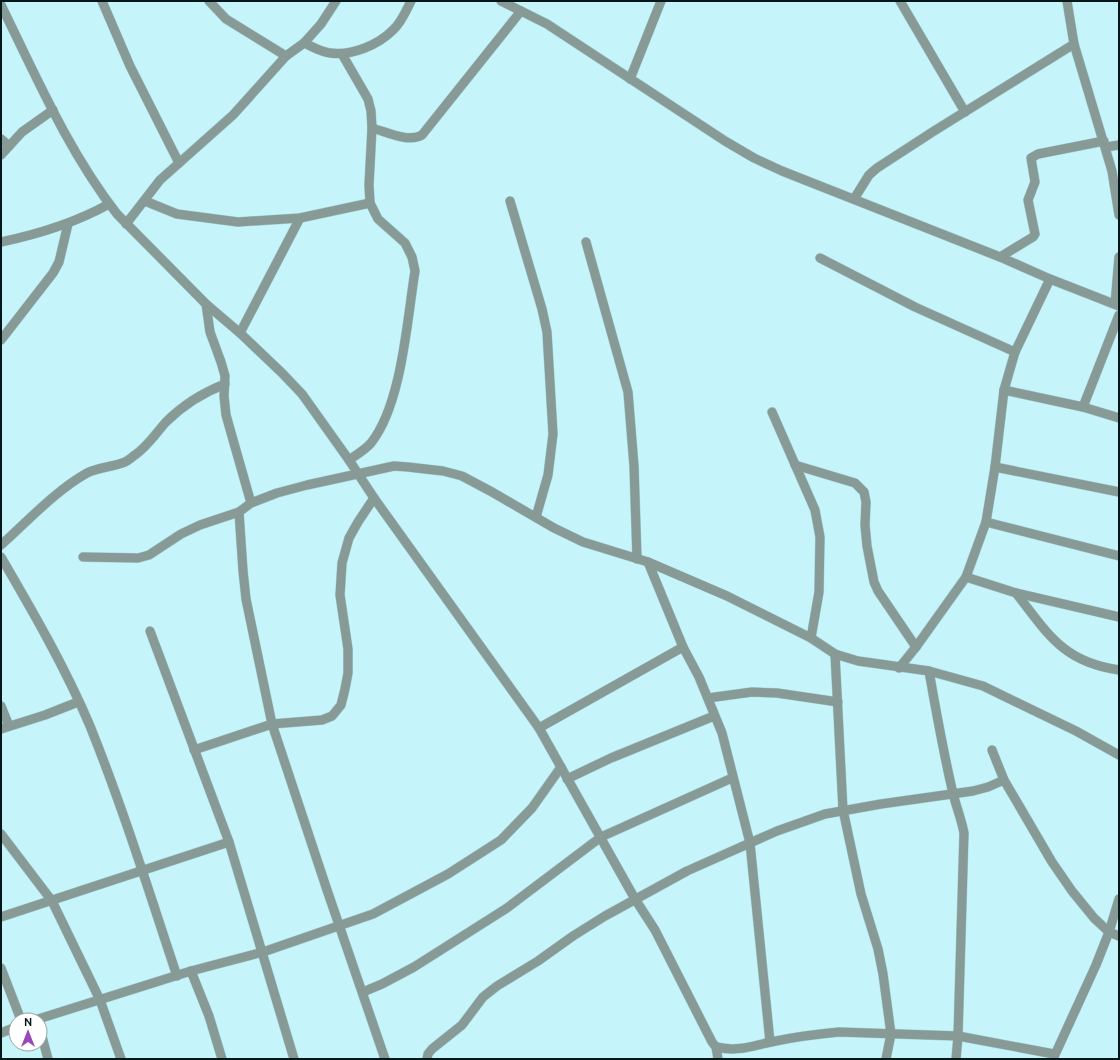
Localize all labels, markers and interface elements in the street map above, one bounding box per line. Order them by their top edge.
north arrow [8,1012,48,1052]
text: N [24,1016,32,1028]

